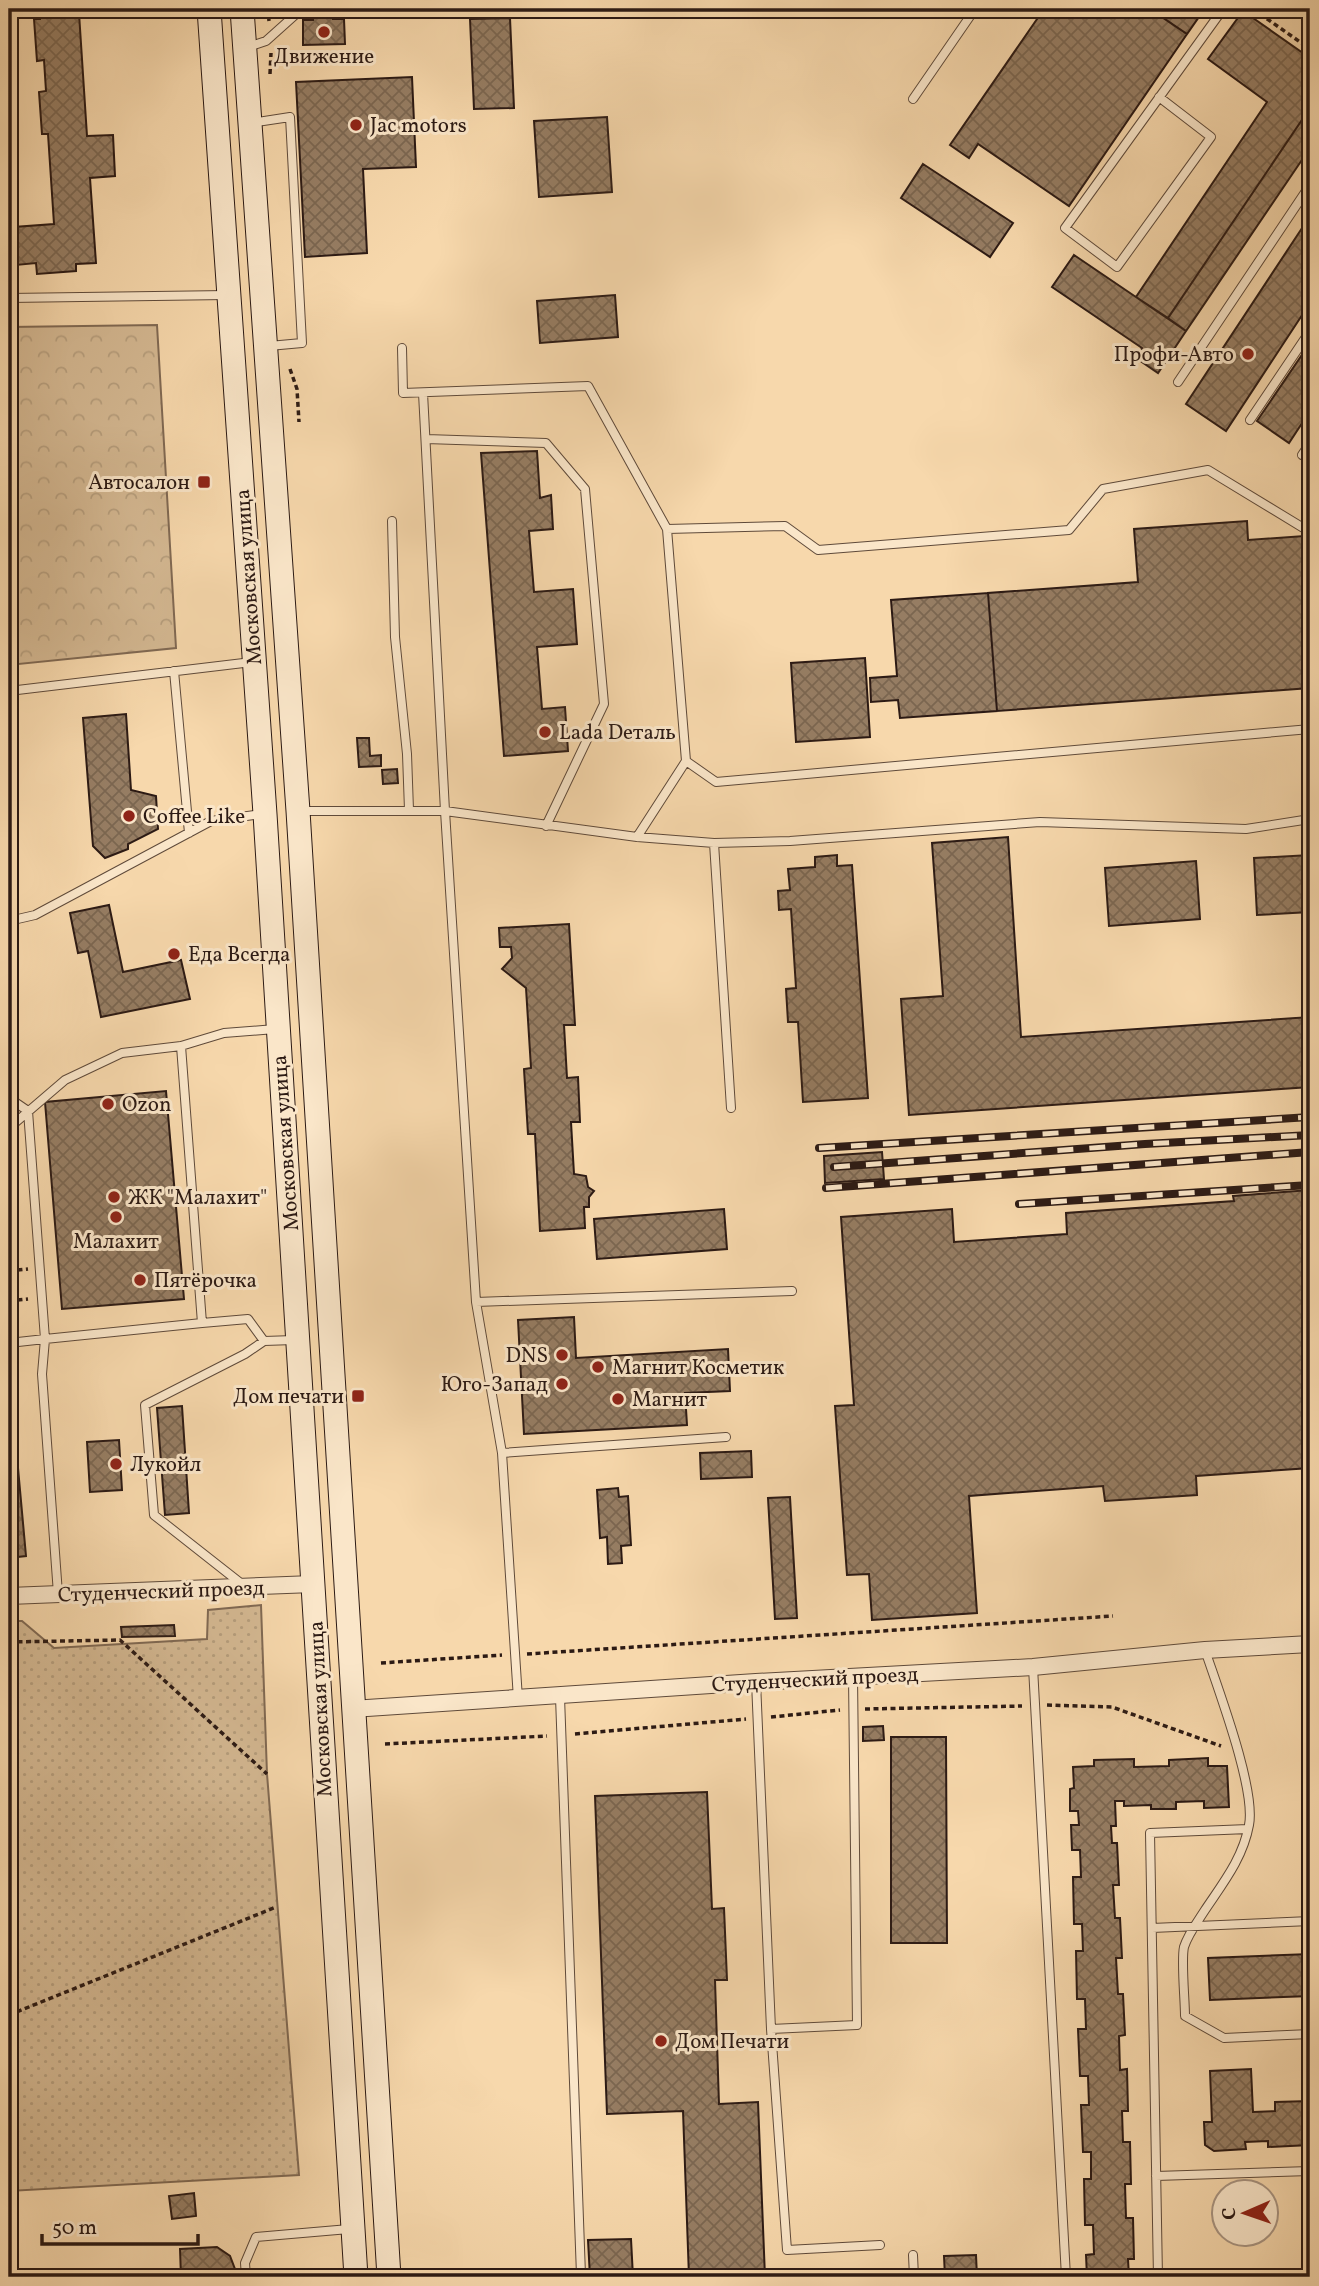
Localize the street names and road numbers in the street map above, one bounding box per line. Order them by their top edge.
street label: Московская улица [229,488,270,666]
street label: Московская улица [266,1054,307,1232]
street label: Студенческий проезд [57,1574,265,1611]
street label: Московская улица [302,1620,341,1798]
street label: Студенческий проезд [711,1661,919,1700]

